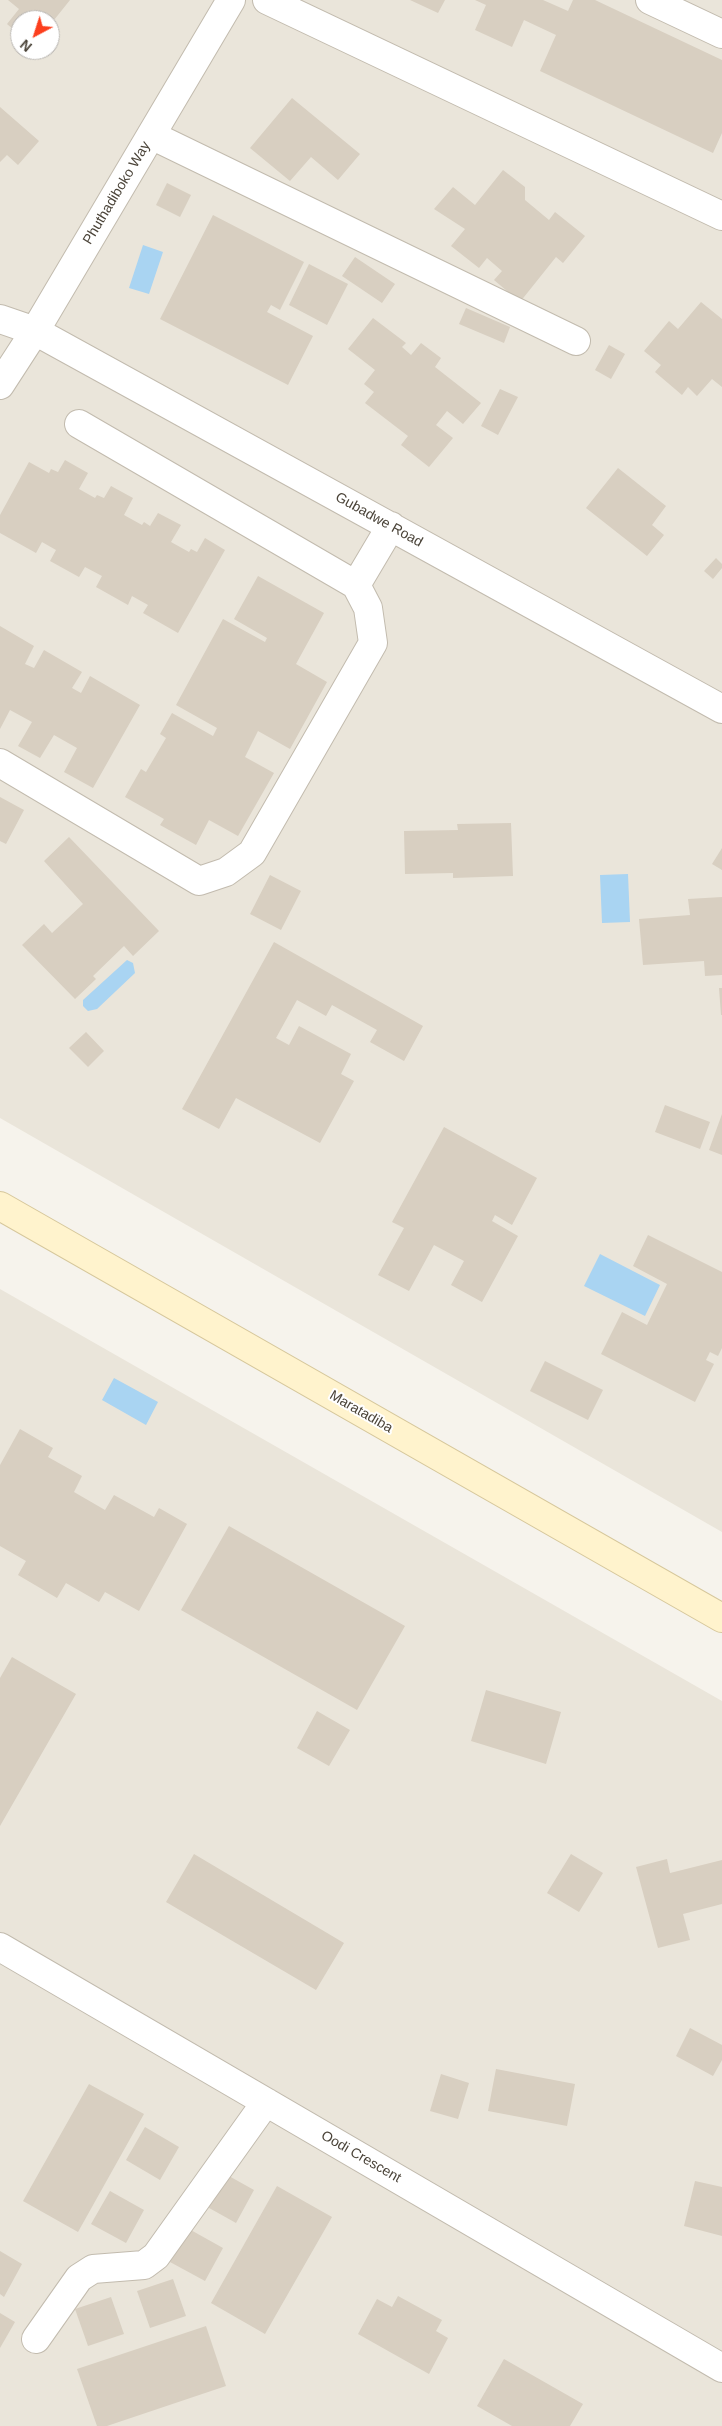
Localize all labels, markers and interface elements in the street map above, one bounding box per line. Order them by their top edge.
north arrow [10,10,60,60]
text: N [17,36,35,55]
street label: Phuthadiboko Way [80,139,154,247]
street label: Gubadwe Road [332,489,426,551]
street label: Maratadiba [326,1387,396,1437]
street label: Oodi Crescent [318,2127,404,2187]

